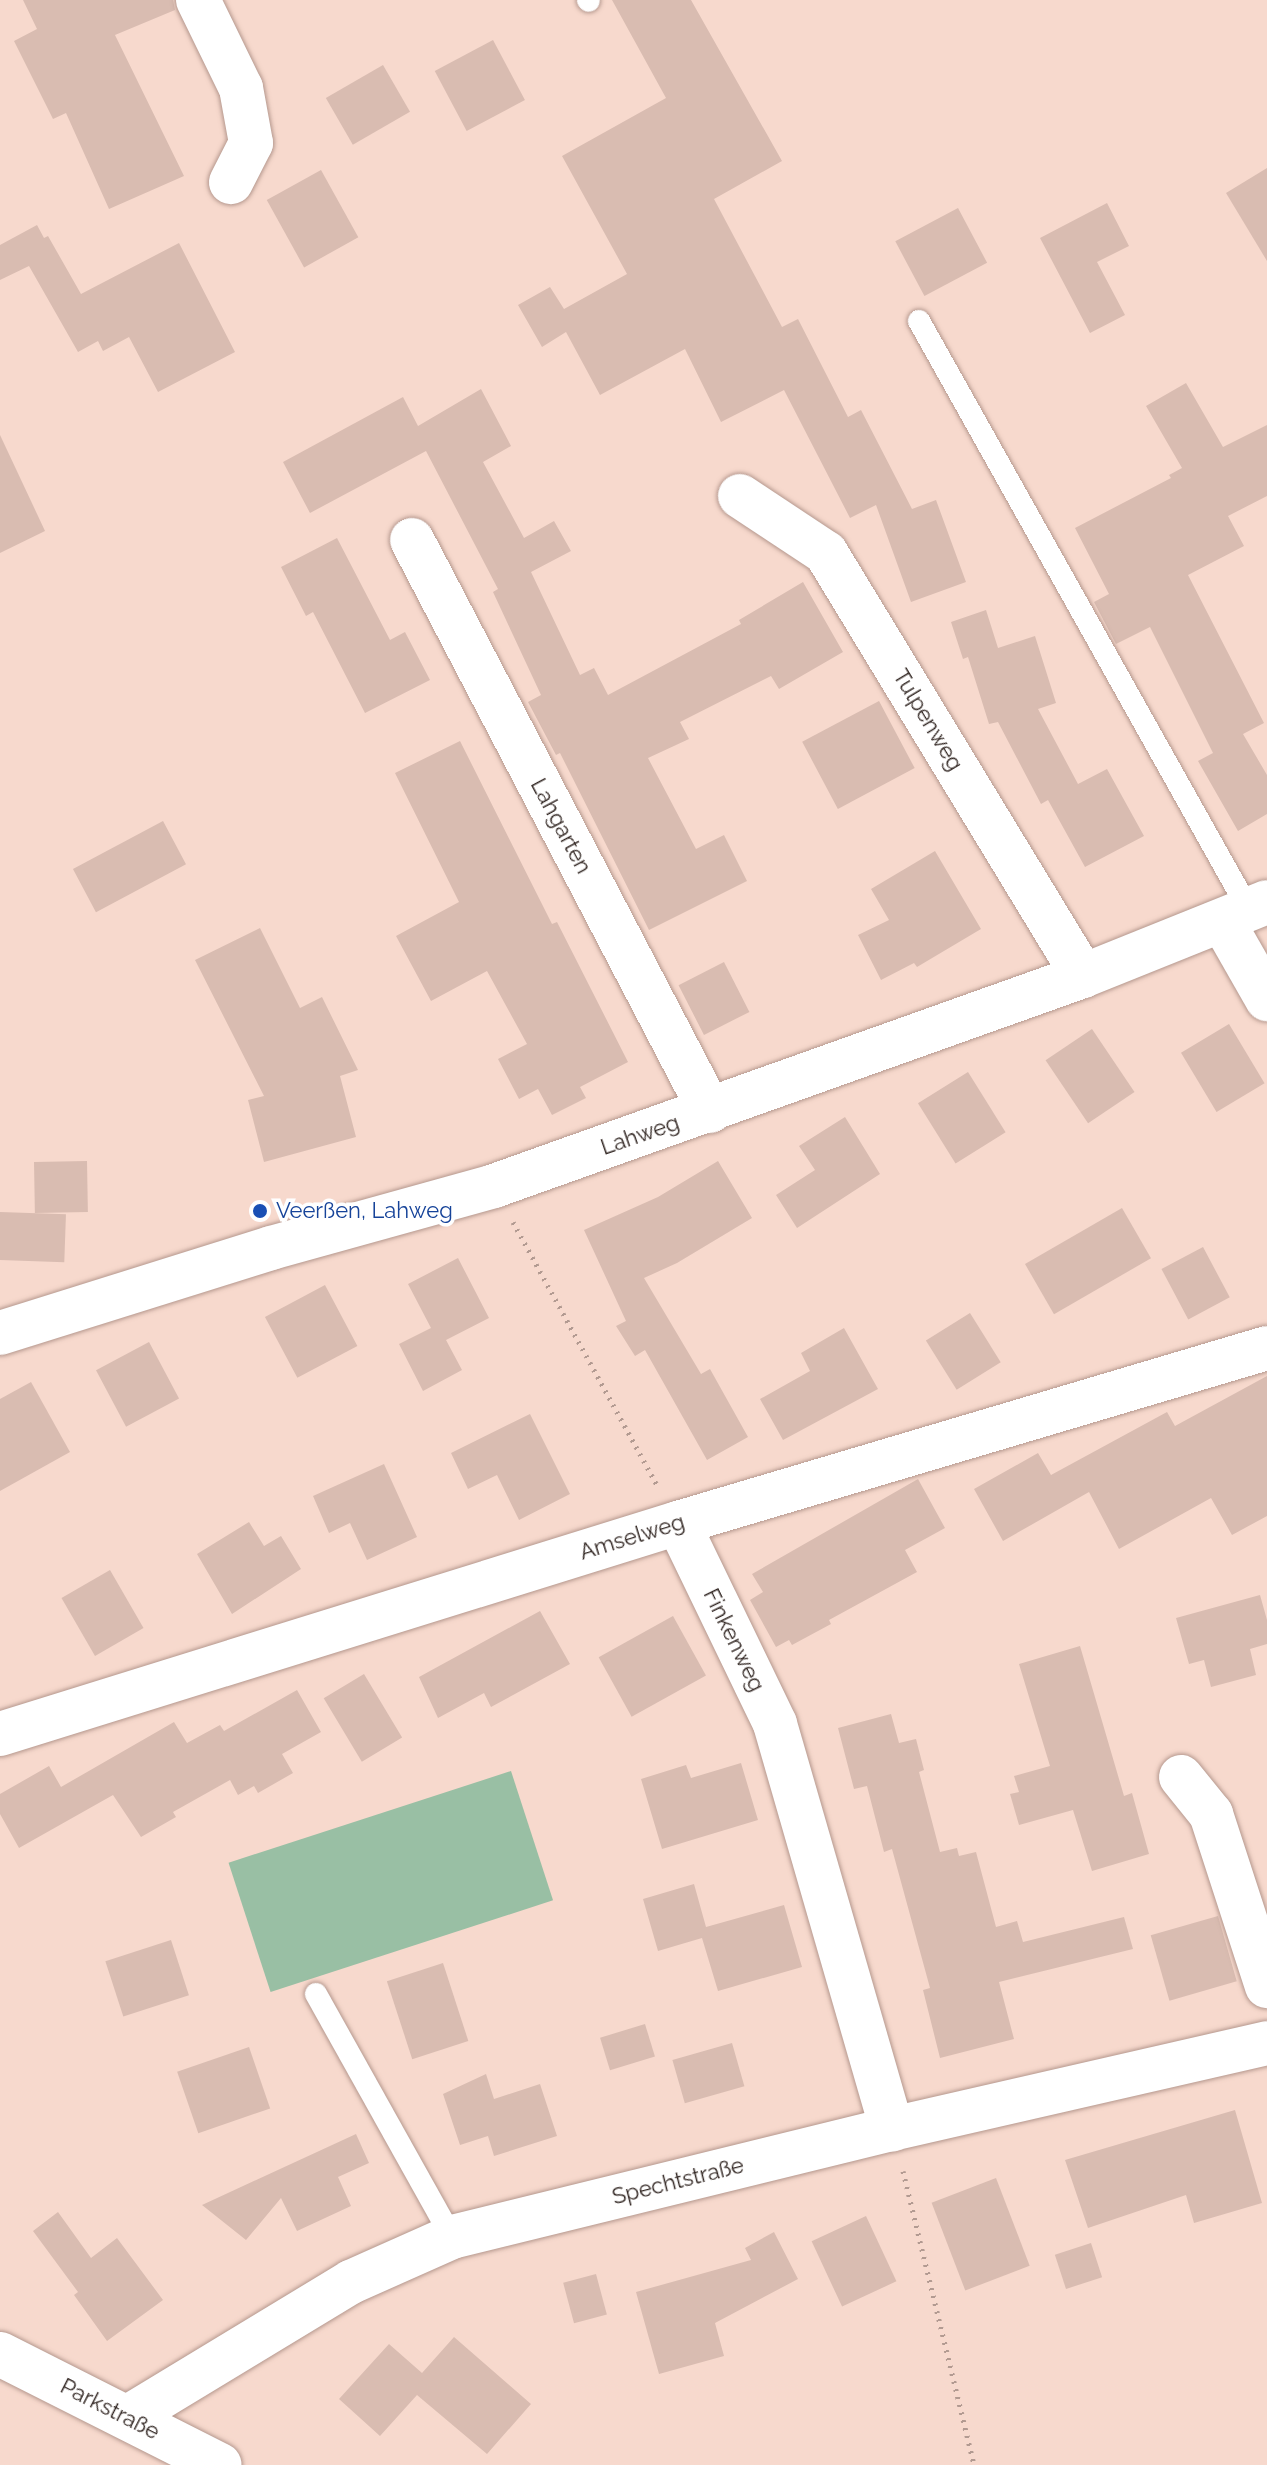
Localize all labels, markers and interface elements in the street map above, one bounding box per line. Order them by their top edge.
street label: Tulpenweg [887,664,969,776]
street label: Lahgarten [525,774,597,878]
street label: Lahweg [597,1109,683,1161]
place label: Veerßen, Lahweg [276,1198,453,1224]
marker: Veerßen, Lahweg [251,1202,269,1220]
street label: Amselweg [576,1509,688,1565]
street label: Finkenweg [698,1584,770,1696]
street label: Spechtstraße [609,2152,747,2210]
street label: Parkstraße [56,2373,164,2445]

